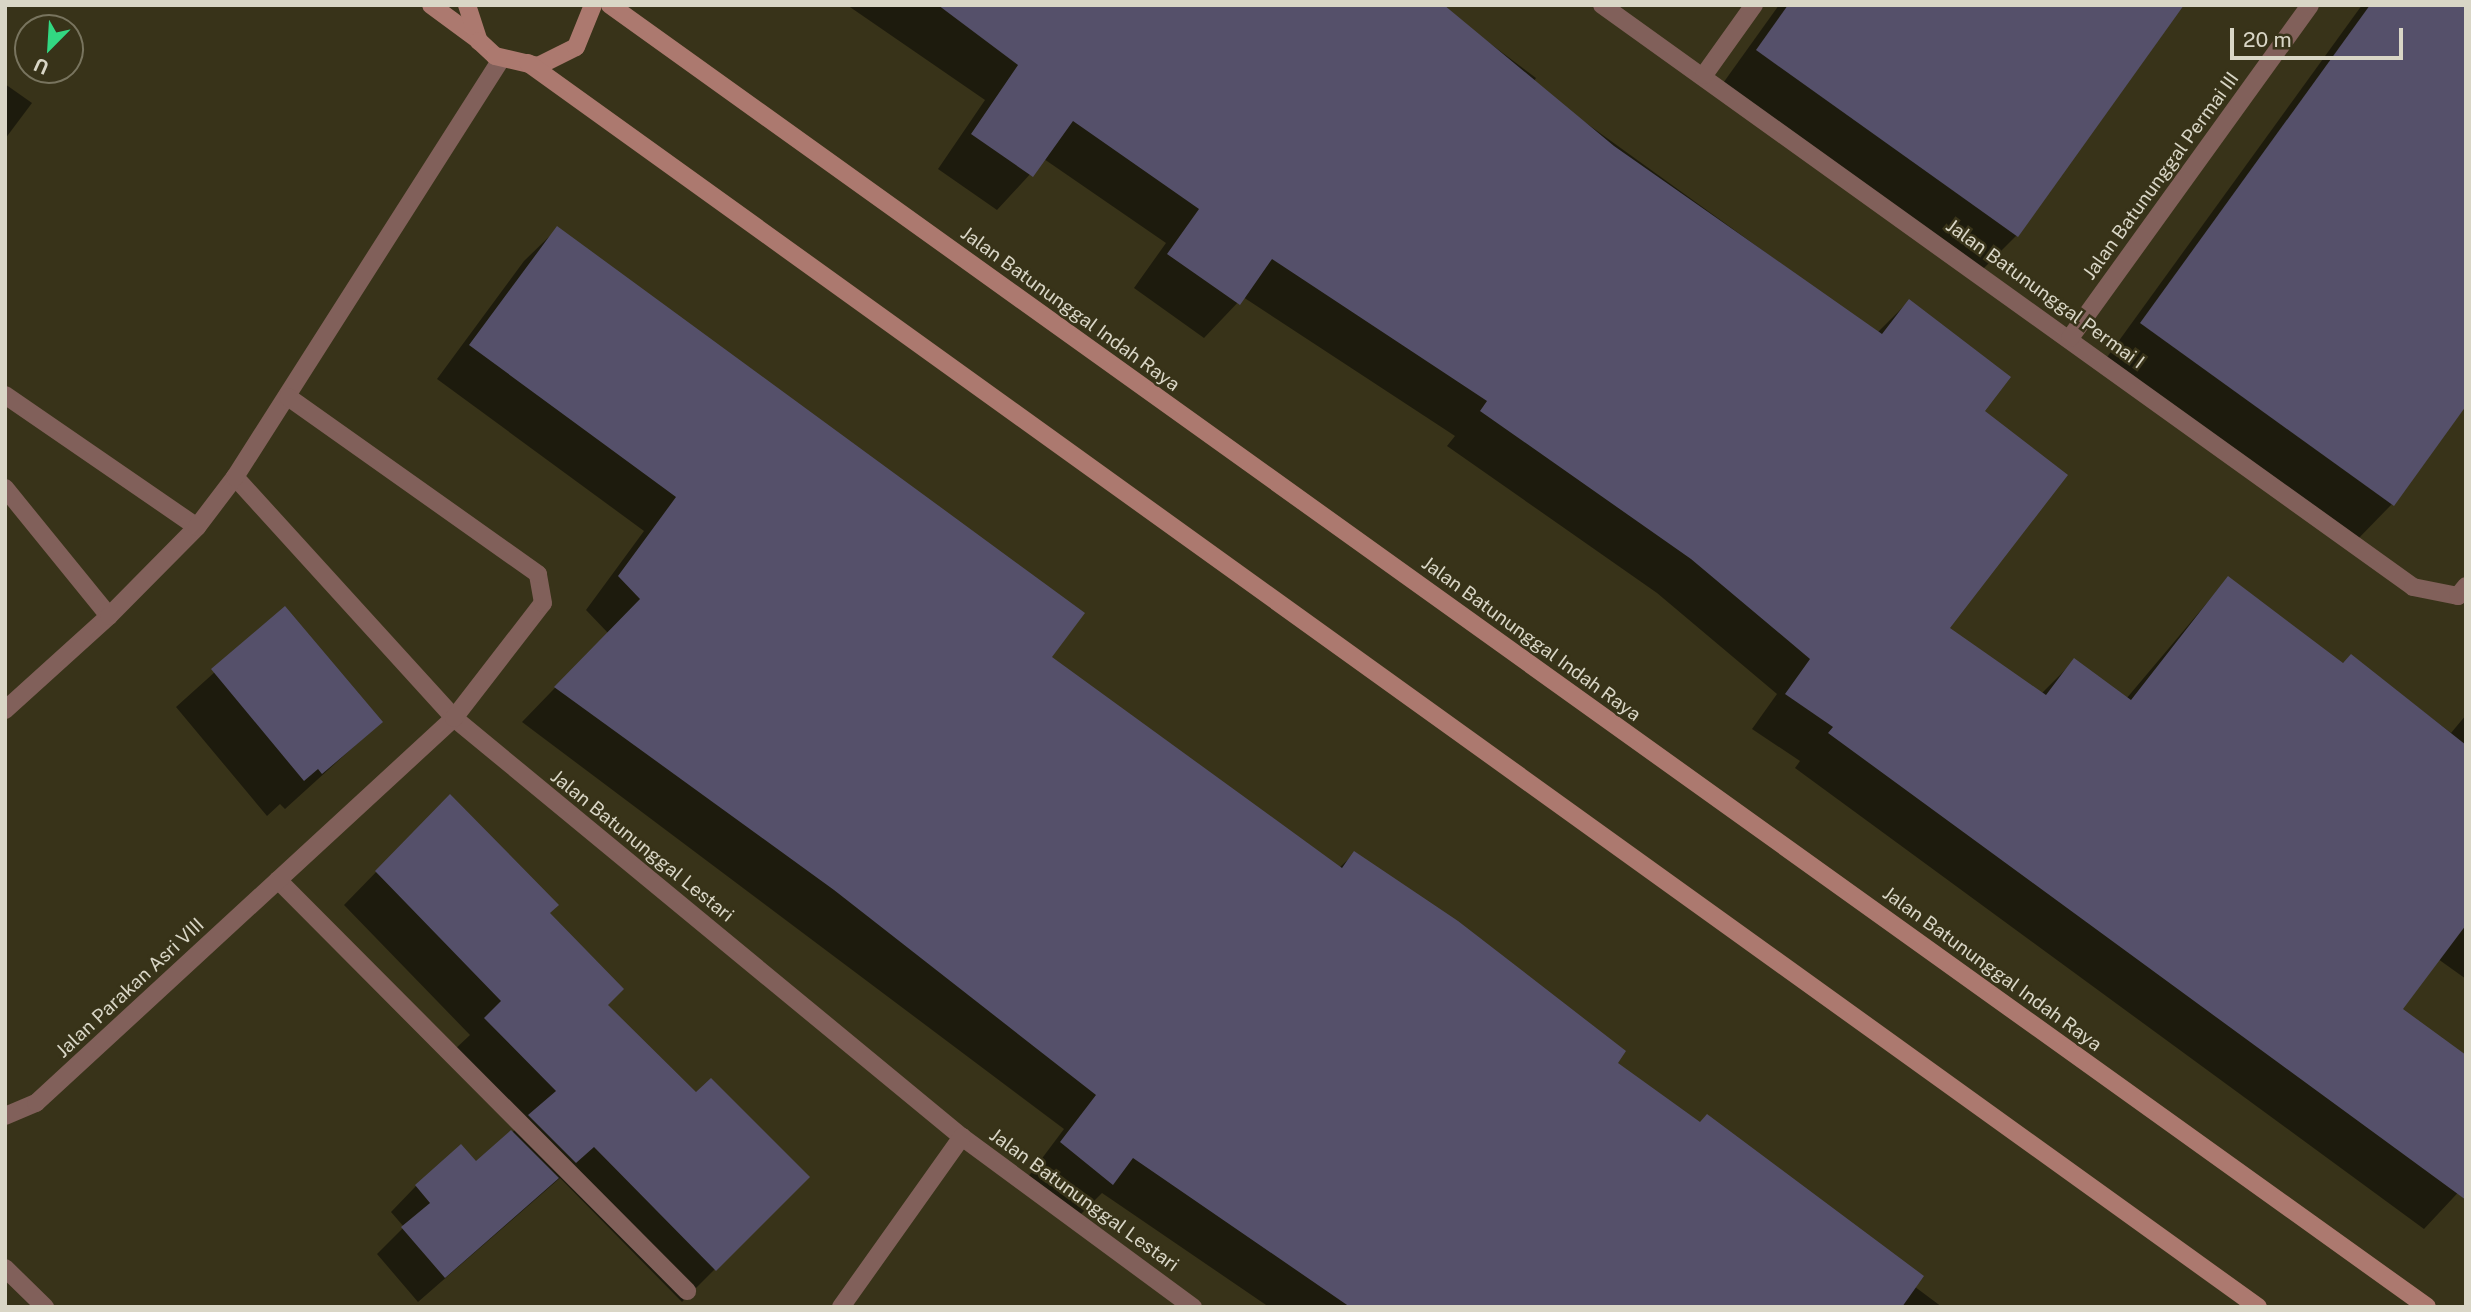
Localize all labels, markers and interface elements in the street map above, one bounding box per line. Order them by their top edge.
north arrow [14,14,84,84]
scale bar [2233,14,2406,58]
text: 20 m [2243,27,2292,52]
text: U [31,54,52,79]
street label: Jalan Batununggal Permai III [2078,68,2244,284]
street label: Jalan Batununggal Permai I [1941,214,2149,374]
street label: Jalan Batununggal Indah Raya [956,222,1184,396]
street label: Jalan Batununggal Indah Raya [1417,552,1645,726]
street label: Jalan Batununggal Lestari [546,765,738,927]
street label: Jalan Batununggal Indah Raya [1878,882,2106,1056]
street label: Jalan Parakan Asri VIII [51,913,209,1063]
street label: Jalan Batununggal Lestari [985,1124,1183,1276]

